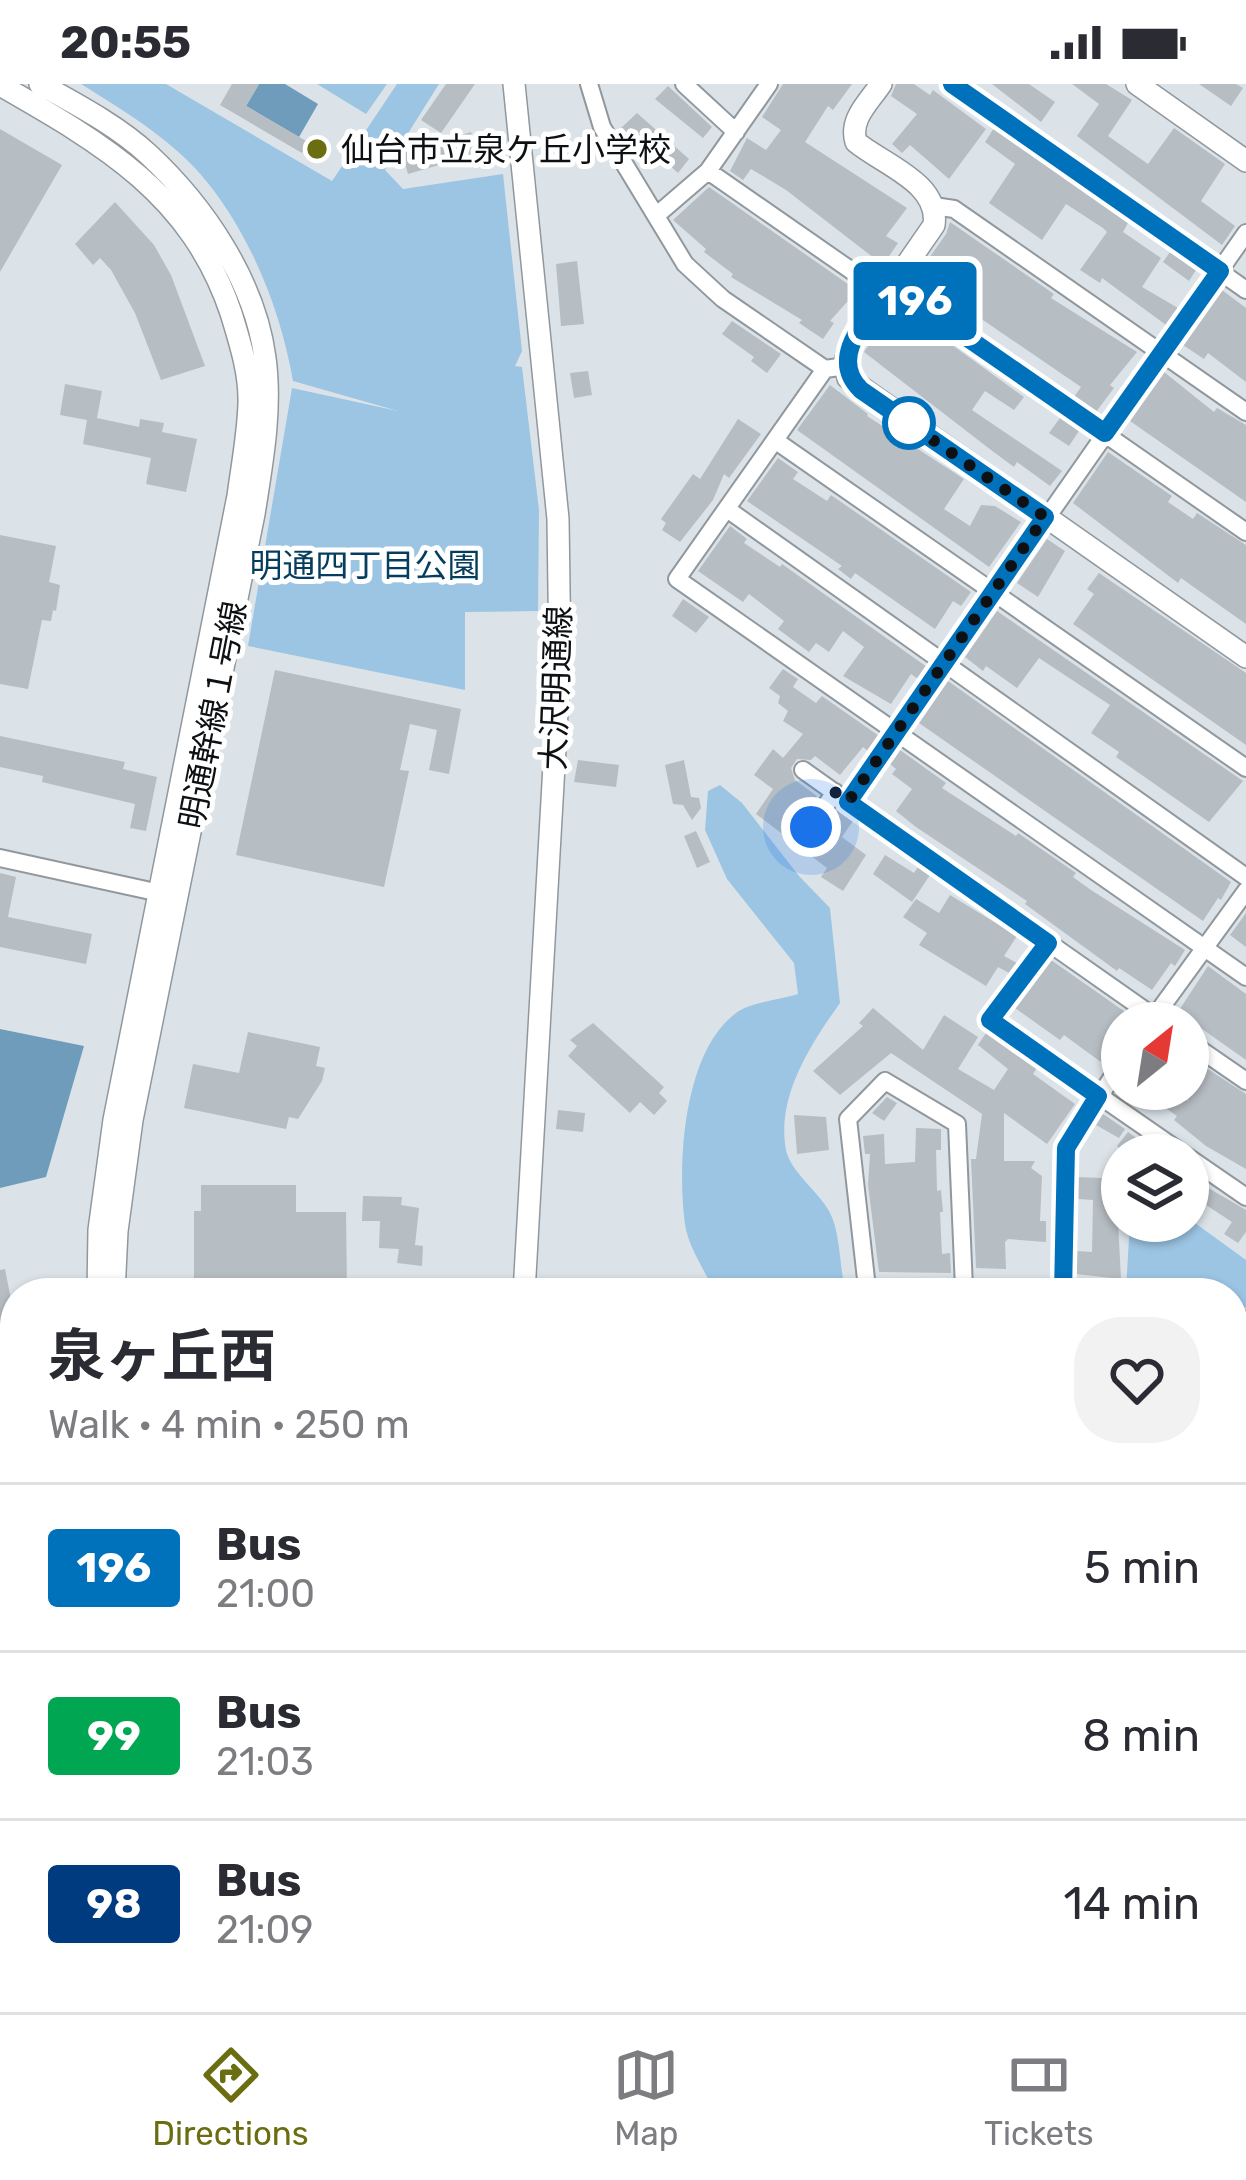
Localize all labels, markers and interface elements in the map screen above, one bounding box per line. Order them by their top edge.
text: 20:55 [60,16,191,69]
place label: 仙台市立泉ケ丘小学校 [341,130,671,169]
marker: 仙台市立泉ケ丘小学校 [304,136,330,162]
line badge: 196 [846,262,984,340]
text: 196 [878,276,952,326]
unlabelled marker [884,398,934,448]
park label: 明通四丁目公園 [250,546,481,585]
street label: 明通幹線１号線 [172,598,254,832]
street label: 大沢明通線 [534,605,578,771]
your location [781,797,841,857]
north arrow [1101,1002,1209,1110]
map controls [1101,1002,1209,1242]
button: layers [1101,1134,1209,1242]
button: heart [1074,1317,1200,1443]
text: 泉ヶ丘西 [48,1323,276,1390]
text: Walk · 4 min · 250 m [48,1402,410,1448]
text: Bus [216,1518,301,1571]
text: 5 min [1084,1541,1200,1594]
text: 196 [77,1543,151,1593]
text: 21:00 [216,1571,315,1617]
text: Bus [216,1686,301,1739]
text: 8 min [1082,1709,1200,1762]
text: 99 [87,1711,141,1761]
text: 21:03 [216,1739,314,1785]
text: Bus [216,1854,301,1907]
text: 14 min [1064,1877,1200,1930]
text: 98 [86,1879,142,1929]
text: 21:09 [216,1907,313,1953]
tab: Directions [152,2042,309,2153]
tab: Map [613,2042,679,2153]
tab: Tickets [984,2042,1094,2153]

